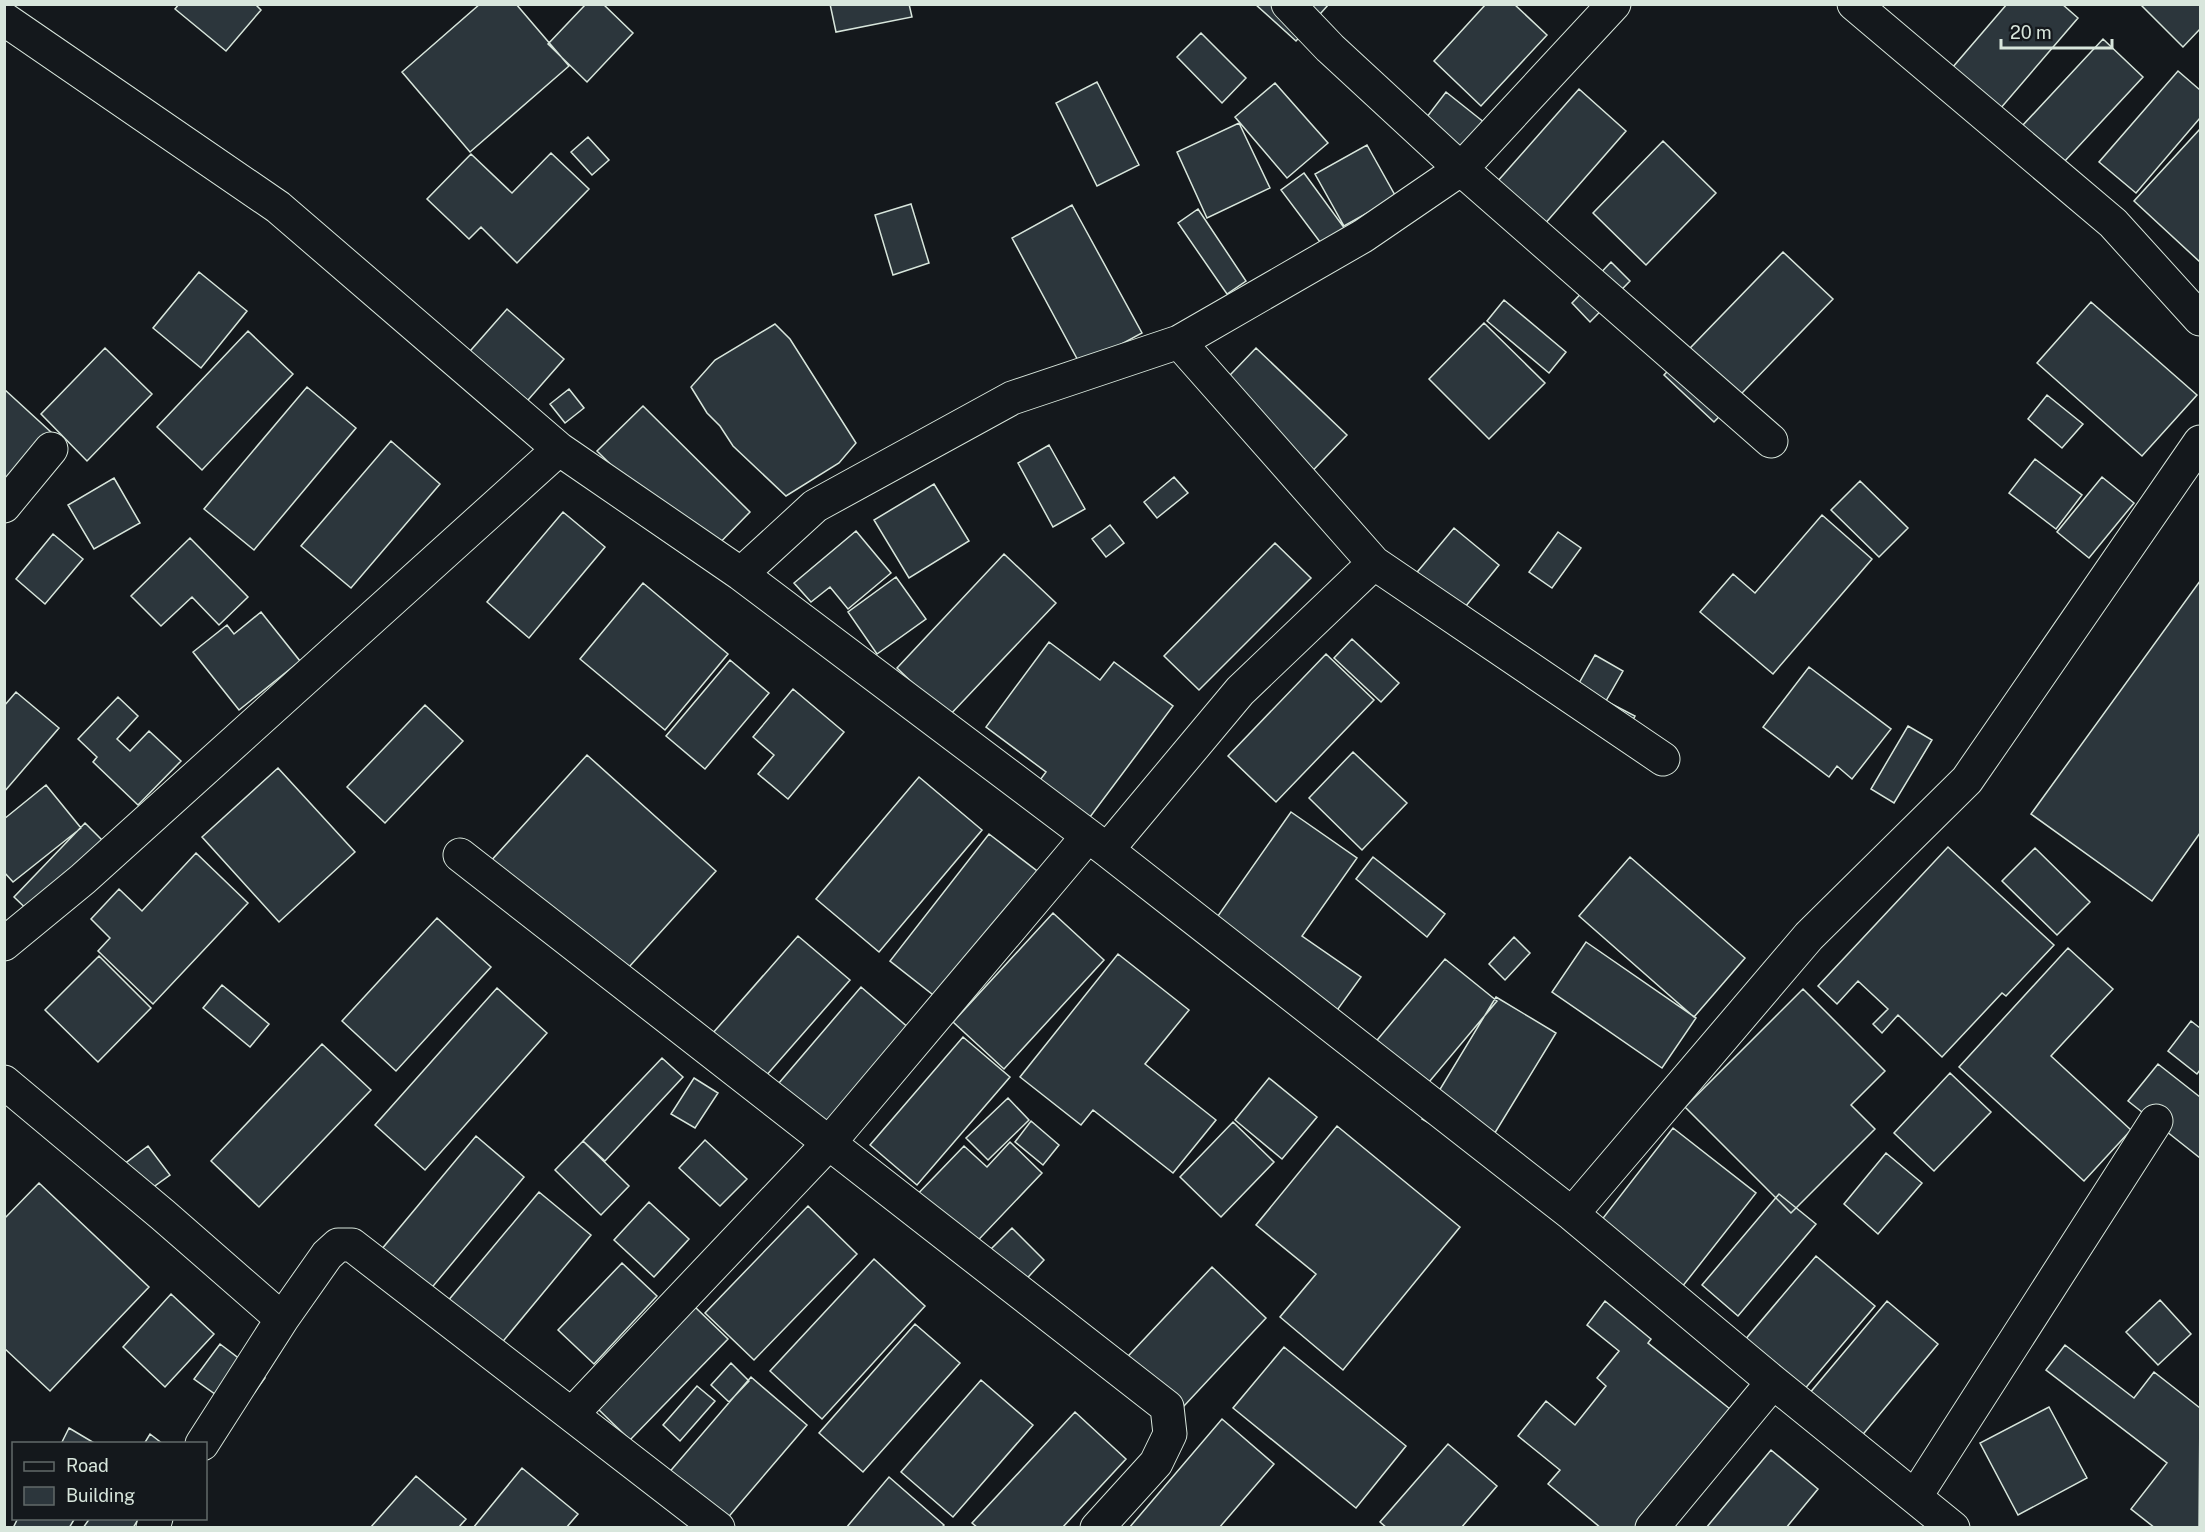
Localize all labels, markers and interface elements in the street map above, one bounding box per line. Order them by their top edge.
scale bar [2001,12,2112,50]
text: 20 m [2010,22,2052,43]
legend [12,1442,207,1520]
text: Road [66,1455,109,1476]
text: Building [66,1485,135,1506]

